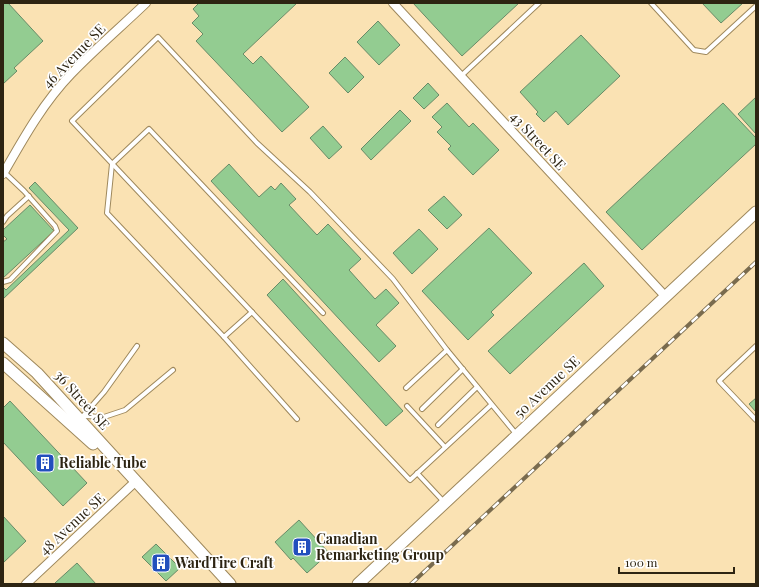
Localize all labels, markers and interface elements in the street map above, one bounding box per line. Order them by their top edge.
street label: 46 Avenue SE [38,19,109,92]
street label: 43 Street SE [506,107,570,174]
street label: 50 Avenue SE [510,351,583,422]
street label: 36 Street SE [51,366,114,434]
building icon: Reliable Tube [34,452,56,474]
place label: Reliable Tube [59,453,146,472]
street label: 48 Avenue SE [35,488,108,559]
place label: Canadian Remarketing Group [316,529,444,564]
building icon: Canadian Remarketing Group [291,536,313,558]
scale bar [619,549,734,575]
building icon: WardTire Craft [150,552,172,574]
place label: WardTire Craft [174,553,274,572]
text: 100 m [625,554,658,570]

